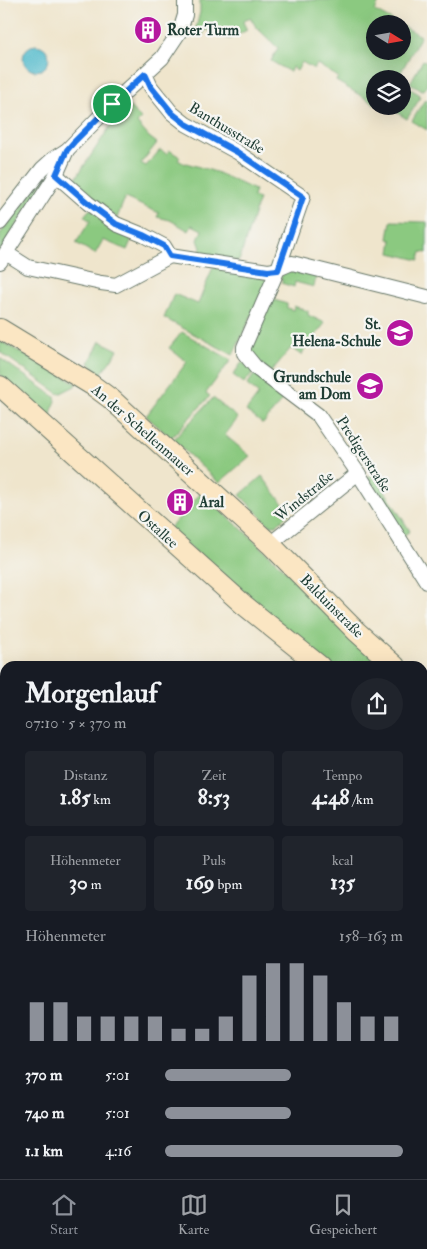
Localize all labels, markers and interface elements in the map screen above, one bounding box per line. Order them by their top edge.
building icon: Roter Turm [133,15,163,45]
north arrow [366,15,411,60]
map controls [366,15,411,115]
place label: Roter Turm [167,21,240,40]
button: layers [366,70,411,115]
pin [91,83,133,125]
icon: arrive [98,90,126,118]
street label: Banthusstraße [185,98,268,159]
place label: St. Helena-Schule [292,315,382,351]
school or university icon: St. Helena-Schule [385,318,415,348]
place label: Grundschule am Dom [273,368,352,404]
school or university icon: Grundschule am Dom [355,371,385,401]
street label: An der Schellenmauer [86,380,198,481]
street label: Predigerstraße [332,413,395,496]
street label: Windstraße [270,467,338,527]
building icon: Aral [165,487,195,517]
place label: Aral [198,493,224,512]
street label: Ostallee [133,506,182,553]
street label: Balduinstraße [296,570,368,642]
text: Morgenlauf [25,676,158,711]
button: share [351,678,403,730]
text: 07:10 · 5 × 370 m [25,713,126,733]
text: Distanz [63,767,107,784]
text: Zeit [202,767,226,784]
text: Tempo [323,767,362,784]
text: 1.85 [60,784,90,811]
text: 8:53 [198,784,230,811]
text: 4:48 [312,784,349,811]
text: km [90,791,111,808]
text: /km [349,791,374,808]
text: Höhenmeter [50,852,121,869]
text: Puls [202,852,226,869]
text: kcal [332,852,353,869]
text: 30 [69,869,88,896]
text: 169 [186,869,214,896]
text: 135 [330,869,355,896]
text: m [88,876,102,893]
text: bpm [214,876,242,893]
text: Höhenmeter [25,926,106,946]
text: 158–163 m [339,926,403,946]
text: 370 m [25,1065,62,1085]
text: 5:01 [105,1065,130,1085]
text: 740 m [25,1103,65,1123]
text: 5:01 [105,1103,130,1123]
text: 1.1 km [25,1141,63,1161]
text: 4:16 [105,1141,131,1161]
tab: Start [50,1191,78,1238]
tab: Karte [178,1191,209,1238]
tab: Gespeichert [309,1191,377,1238]

